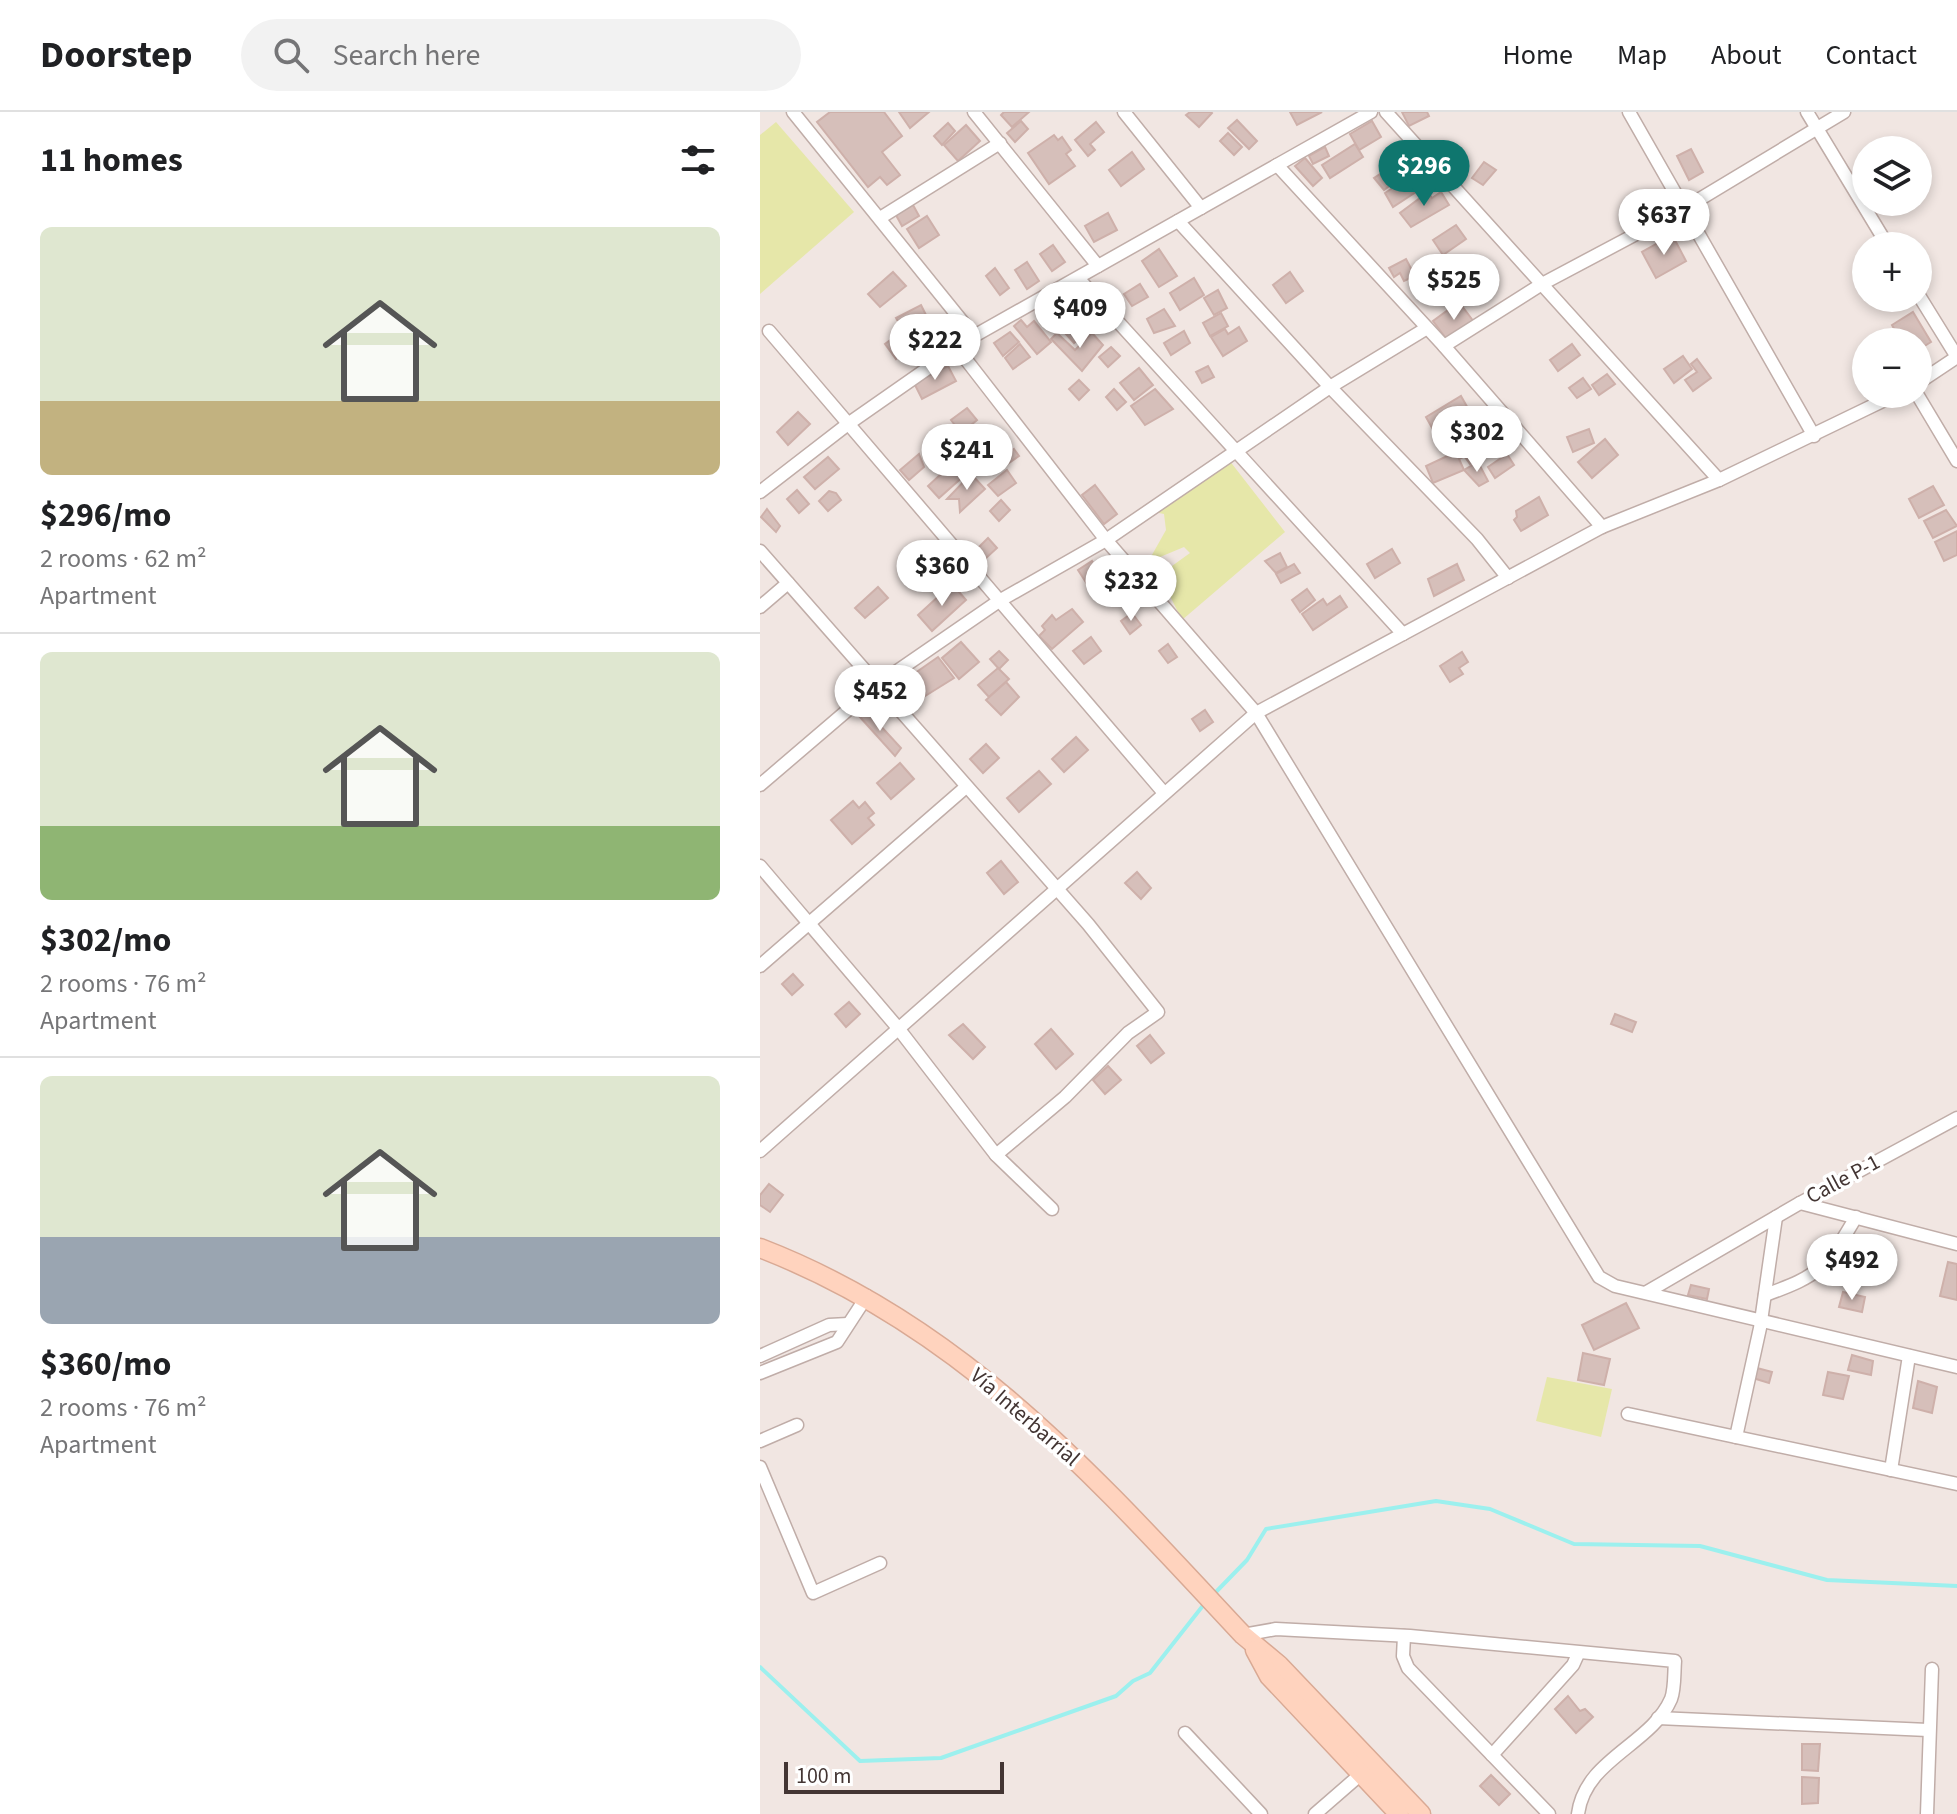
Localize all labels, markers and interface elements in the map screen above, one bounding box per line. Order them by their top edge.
search box [241,19,801,91]
text: Doorstep [40,28,193,82]
icon: search [269,33,313,77]
text: Search here [333,34,480,77]
text: Home [1502,35,1573,75]
text: Map [1617,35,1667,75]
text: About [1711,35,1782,75]
text: Contact [1826,35,1917,75]
text: 11 homes [40,136,183,185]
map controls [1852,136,1932,408]
button: layers [1852,136,1932,216]
icon: filters [676,138,720,182]
pin: $296 [1377,140,1471,208]
text: $296 [1397,147,1451,184]
pin: $637 [1617,189,1711,257]
text: $637 [1637,196,1691,233]
button: + [1852,232,1932,312]
pin: $525 [1407,254,1501,322]
text: $525 [1427,261,1481,298]
icon: home [308,279,452,423]
pin: $409 [1033,282,1127,350]
text: $409 [1053,289,1107,326]
pin: $222 [888,314,982,382]
text: $222 [908,321,962,358]
button: − [1852,328,1932,408]
pin: $302 [1430,406,1524,474]
text: $302 [1450,413,1504,450]
pin: $241 [920,424,1014,492]
text: $241 [940,431,994,468]
text: $296/mo [40,491,171,540]
text: 2 rooms · 62 m² [40,540,207,577]
pin: $360 [895,540,989,608]
text: $360 [915,547,969,584]
pin: $232 [1084,555,1178,623]
text: $232 [1104,562,1158,599]
text: Apartment [40,577,157,614]
pin: $452 [833,665,927,733]
text: $452 [853,672,907,709]
icon: home [308,704,452,848]
text: $302/mo [40,916,171,965]
text: 2 rooms · 76 m² [40,965,207,1002]
text: Apartment [40,1002,157,1039]
icon: home [308,1128,452,1272]
street label: Calle P-1 [1800,1146,1886,1212]
pin: $492 [1805,1234,1899,1302]
text: $492 [1825,1241,1879,1278]
text: $360/mo [40,1340,171,1389]
street label: Vía Interbarrial [963,1360,1087,1474]
text: 2 rooms · 76 m² [40,1389,207,1426]
text: Apartment [40,1426,157,1463]
scale bar [784,1758,1004,1794]
text: 100 m [796,1760,851,1792]

